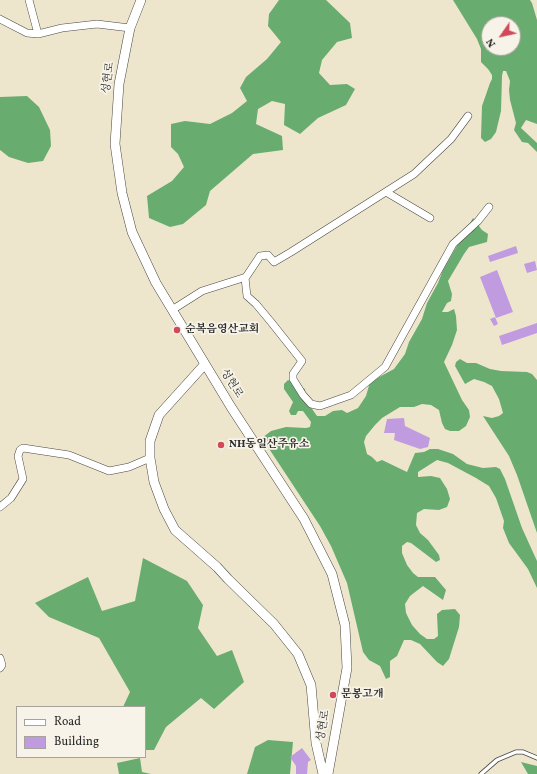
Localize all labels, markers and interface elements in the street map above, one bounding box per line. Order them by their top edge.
north arrow [481,16,521,56]
text: N [483,35,500,50]
street label: 성현로 [100,61,118,95]
place label: 순복음영산교회 [185,323,259,337]
marker: 순복음영산교회 [172,325,182,335]
street label: 성현로 [217,367,245,401]
place label: NH동일산주유소 [229,438,309,452]
marker: NH동일산주유소 [216,440,226,450]
place label: 문봉고개 [341,688,384,702]
marker: 문봉고개 [328,690,338,700]
legend [16,706,146,758]
street label: 성현로 [315,709,333,743]
text: Road [54,714,81,730]
text: Building [54,734,99,750]

